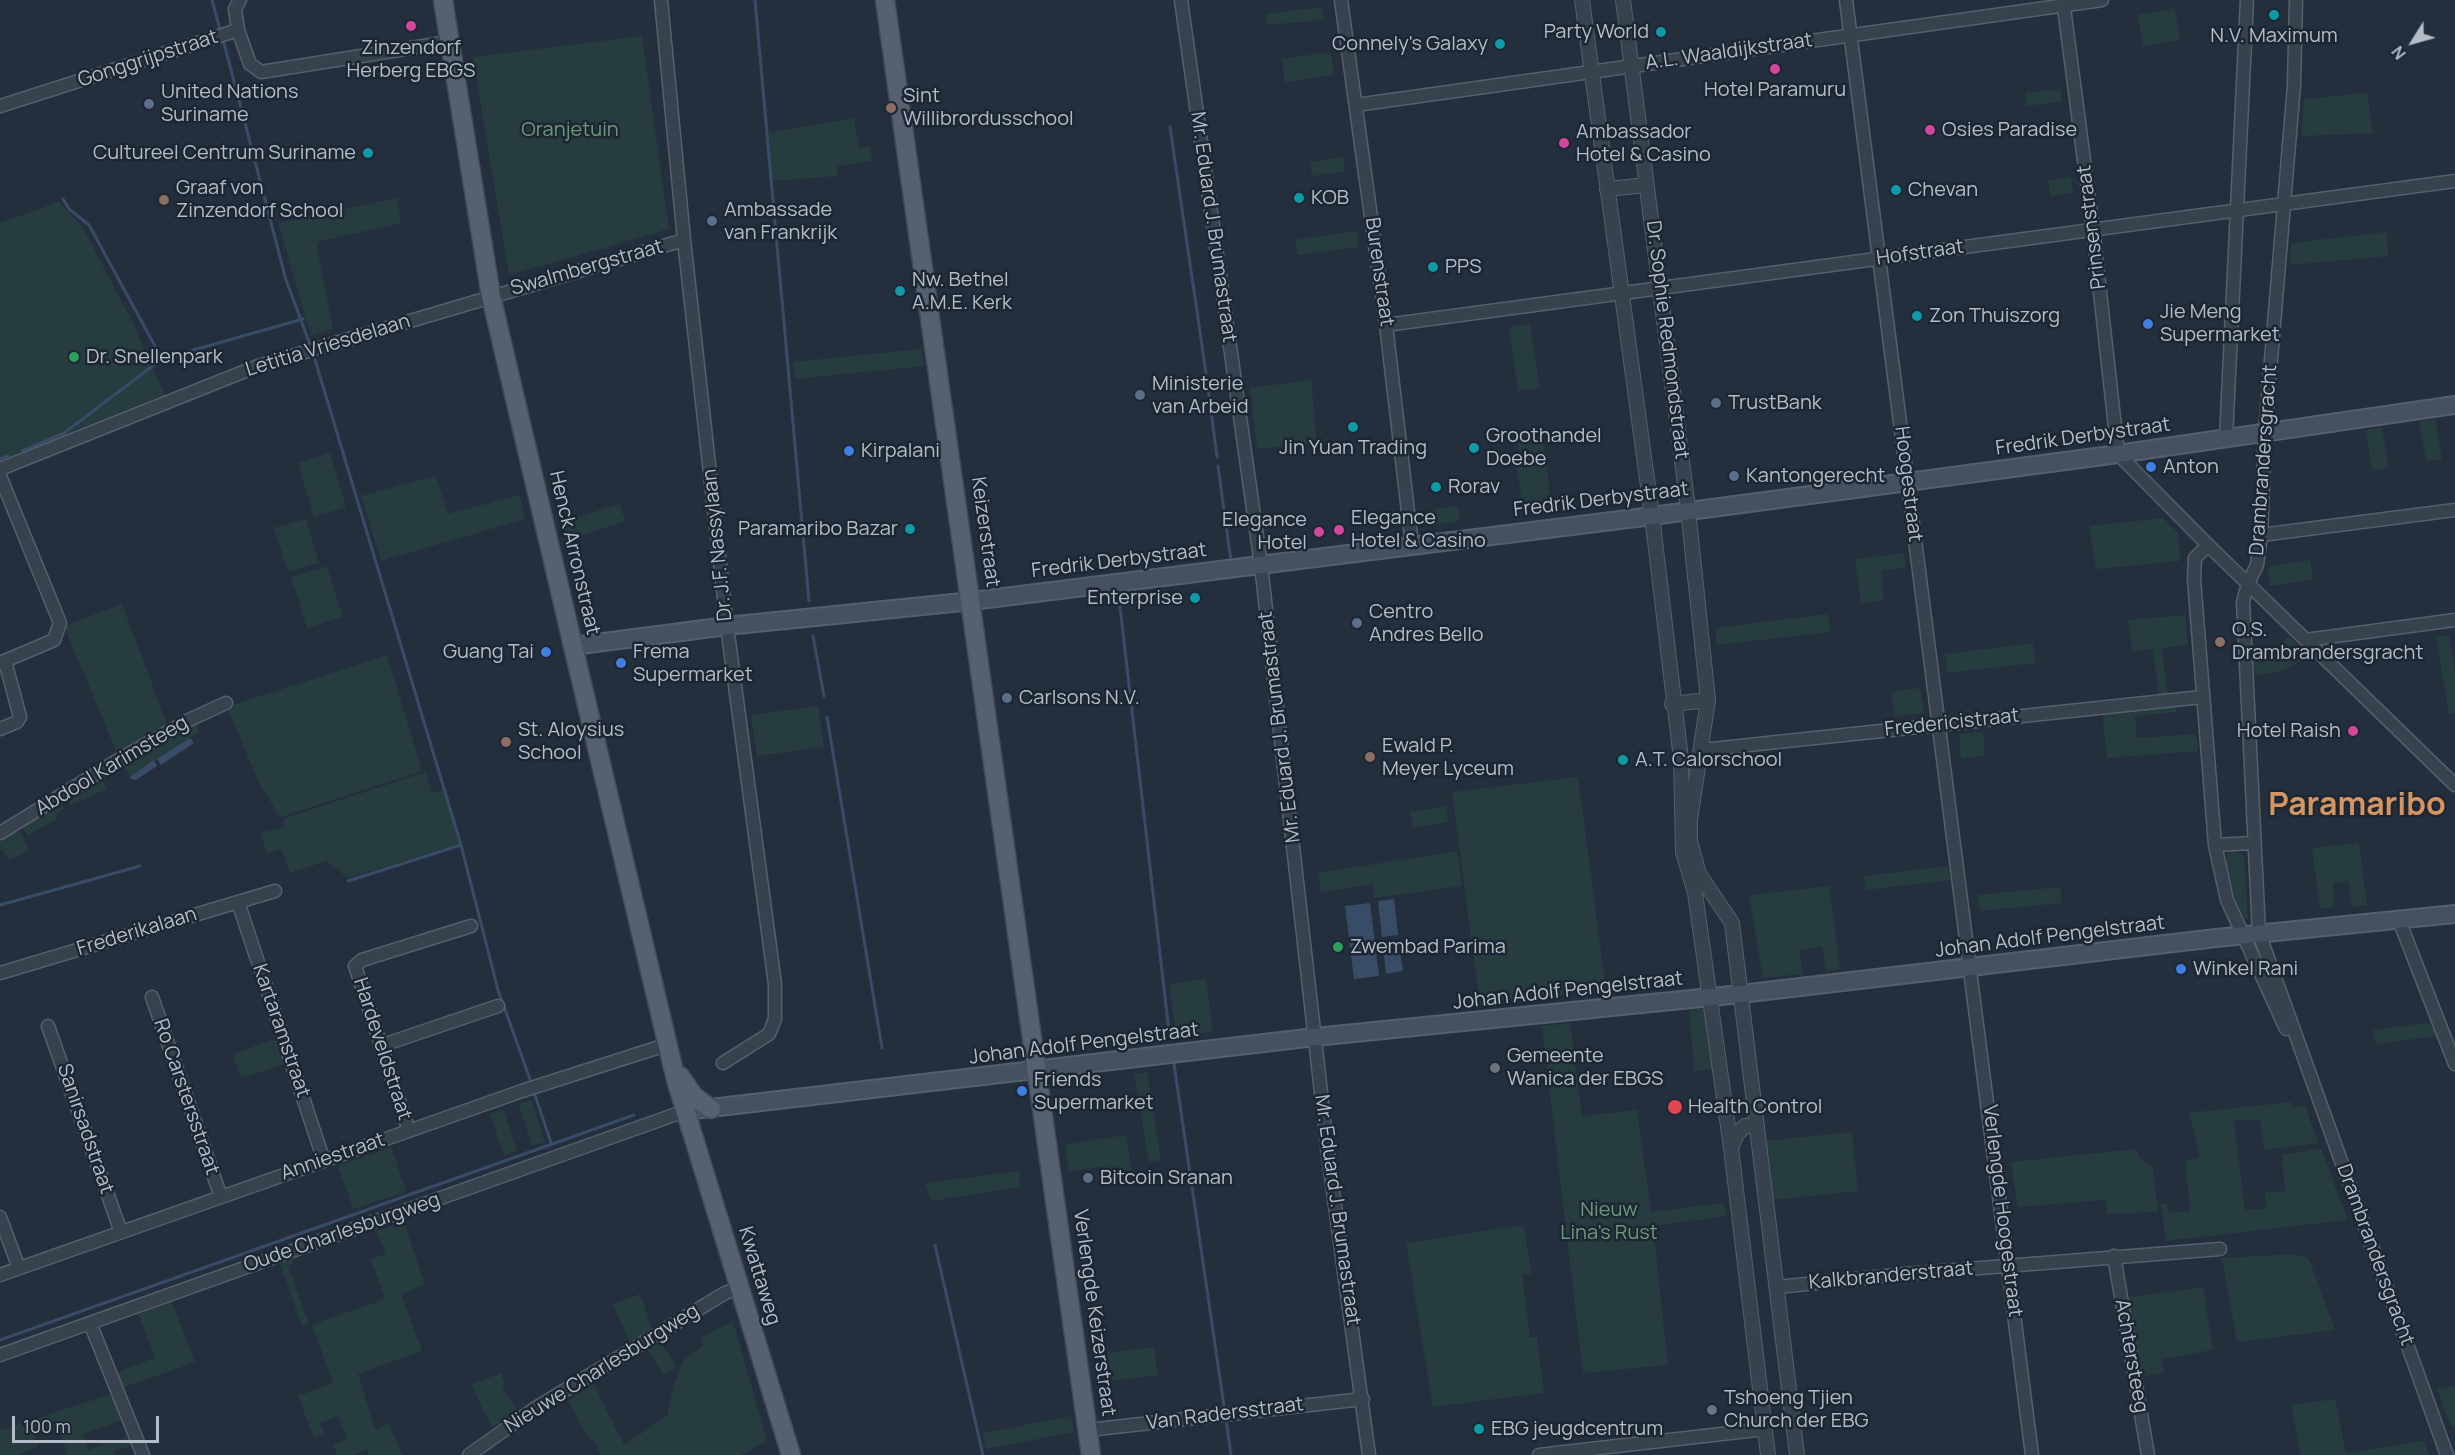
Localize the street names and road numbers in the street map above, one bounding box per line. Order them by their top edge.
street label: Gonggrijpstraat [75,25,221,93]
street label: A.L. Waaldijkstraat [1644,28,1814,76]
street label: Mr. Eduard J. Brumastraat [1185,110,1241,344]
street label: Prinsenstraat [2072,163,2112,291]
street label: Burenstraat [1359,216,1399,328]
street label: Dr. Sophie Redmondstraat [1640,219,1694,461]
street label: Swalmbergstraat [508,235,666,301]
street label: Hofstraat [1875,235,1965,271]
street label: Letitia Vriesdelaan [243,310,413,382]
street label: Drambrandersgracht [2245,364,2283,556]
street label: Fredrik Derbystraat [1994,413,2172,461]
street label: Hoogestraat [1889,425,1927,543]
street label: Henck Arronstraat [543,468,605,638]
street label: Dr. J.F. Nassylaan [698,468,738,622]
street label: Keizerstraat [965,475,1005,589]
street label: Fredrik Derbystraat [1512,477,1690,523]
street label: Fredrik Derbystraat [1030,538,1208,584]
street label: Mr. Eduard J. Brumastraat [1254,610,1306,844]
street label: Fredericistraat [1884,704,2020,742]
street label: Abdool Karimsteeg [31,711,193,821]
street label: Frederikalaan [74,902,200,962]
street label: Johan Adolf Pengelstraat [1934,911,2166,963]
street label: Kartaramstraat [247,961,315,1101]
street label: Johan Adolf Pengelstraat [1452,967,1684,1015]
street label: Hardeveldstraat [348,975,416,1123]
street label: Ro Carstersstraat [148,1016,224,1178]
street label: Johan Adolf Pengelstraat [968,1018,1200,1070]
street label: Sanirsadstraat [52,1061,118,1197]
street label: Mr. Eduard J. Brumastraat [1309,1093,1365,1327]
street label: Verlengde Hoogestraat [1977,1104,2027,1318]
street label: Anniestraat [278,1128,388,1186]
street label: Drambrandersgracht [2331,1161,2419,1349]
street label: Oude Charlesburgweg [241,1188,443,1278]
street label: Verlengde Keizerstraat [1068,1208,1120,1418]
street label: Kwattaweg [733,1224,785,1328]
street label: Kalkbranderstraat [1808,1257,1974,1295]
street label: Achtersteeg [2109,1297,2153,1415]
street label: Nieuwe Charlesburgweg [500,1299,704,1439]
street label: Van Radersstraat [1145,1392,1305,1436]

